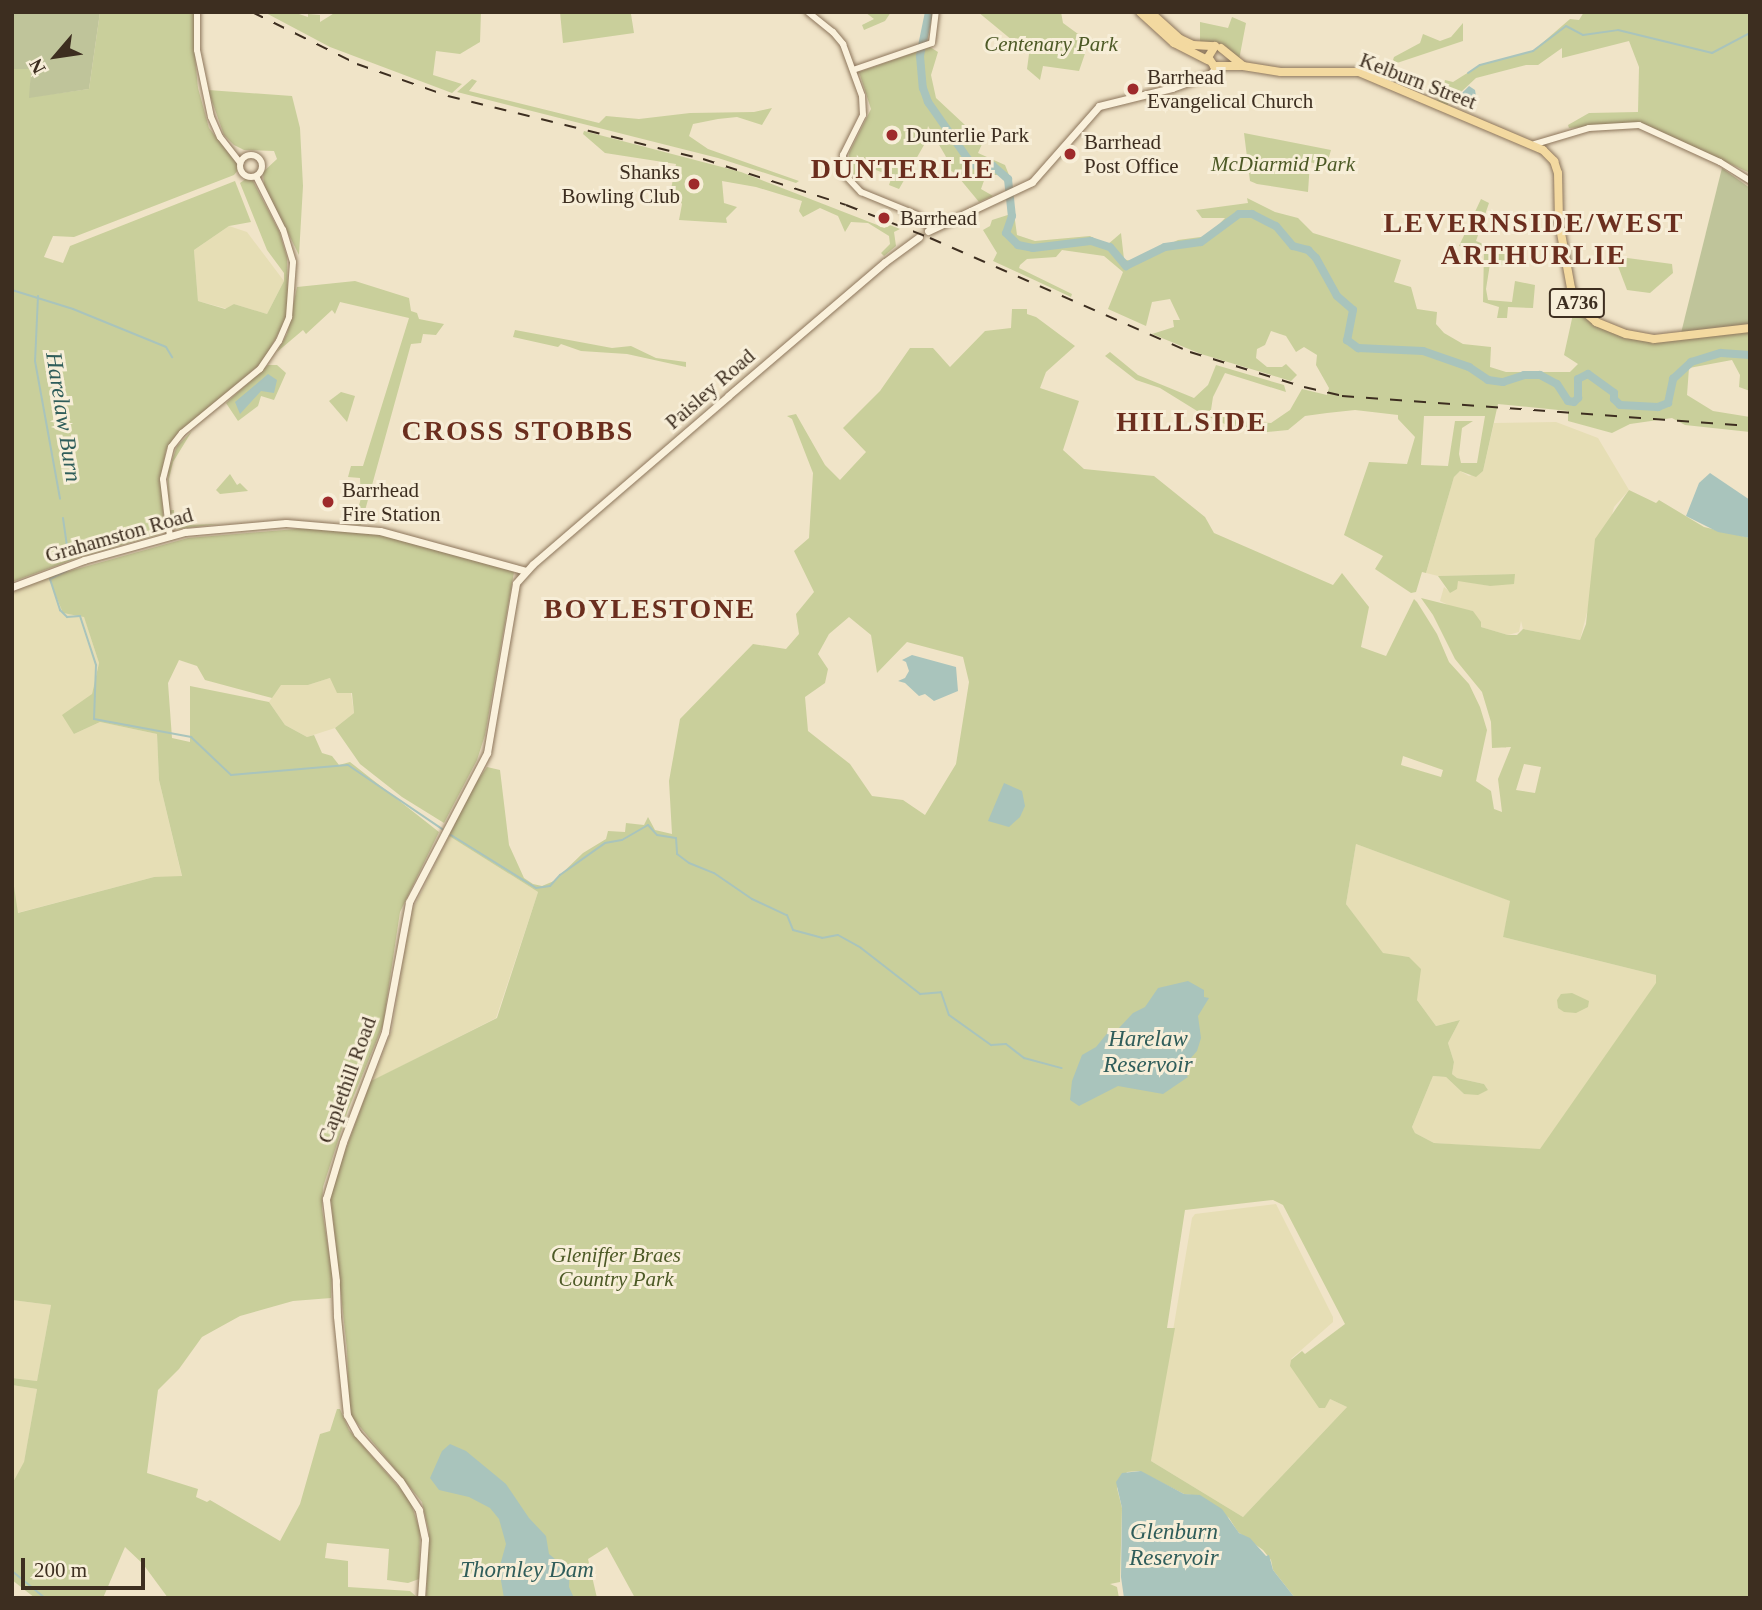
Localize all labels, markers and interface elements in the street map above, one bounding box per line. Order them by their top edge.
north arrow [21,21,91,91]
park label: Centenary Park [984,31,1118,57]
street label: Kelburn Street [1356,47,1480,115]
text: N [25,55,50,78]
place label: Barrhead Evangelical Church [1147,64,1313,114]
marker: Barrhead Evangelical Church [1125,81,1141,97]
place label: Dunterlie Park [906,122,1029,148]
marker: Dunterlie Park [884,127,900,143]
place label: Barrhead Post Office [1084,129,1179,179]
marker: Barrhead Post Office [1062,146,1078,162]
park label: McDiarmid Park [1211,151,1355,177]
district label: DUNTERLIE [812,152,994,186]
place label: Shanks Bowling Club [562,159,680,209]
marker: Shanks Bowling Club [686,176,702,192]
place label: Barrhead [900,205,977,231]
district label: LEVERNSIDE/WEST ARTHURLIE [1385,206,1683,272]
marker: Barrhead [874,208,894,228]
road number: A736 [1547,288,1607,318]
street label: Paisley Road [660,343,760,435]
water label: Harelaw Burn [39,350,87,484]
district label: HILLSIDE [1117,405,1267,439]
district label: CROSS STOBBS [403,414,633,448]
place label: Barrhead Fire Station [342,477,441,527]
marker: Barrhead Fire Station [320,494,336,510]
street label: Grahamston Road [42,502,196,568]
district label: BOYLESTONE [545,592,755,626]
street label: Caplethill Road [313,1013,381,1147]
water label: Harelaw Reservoir [1103,1025,1193,1079]
park label: Gleniffer Braes Country Park [551,1242,681,1292]
water label: Glenburn Reservoir [1129,1518,1219,1572]
scale bar [24,1544,149,1588]
water label: Thornley Dam [460,1556,594,1584]
text: 200 m [34,1558,87,1582]

